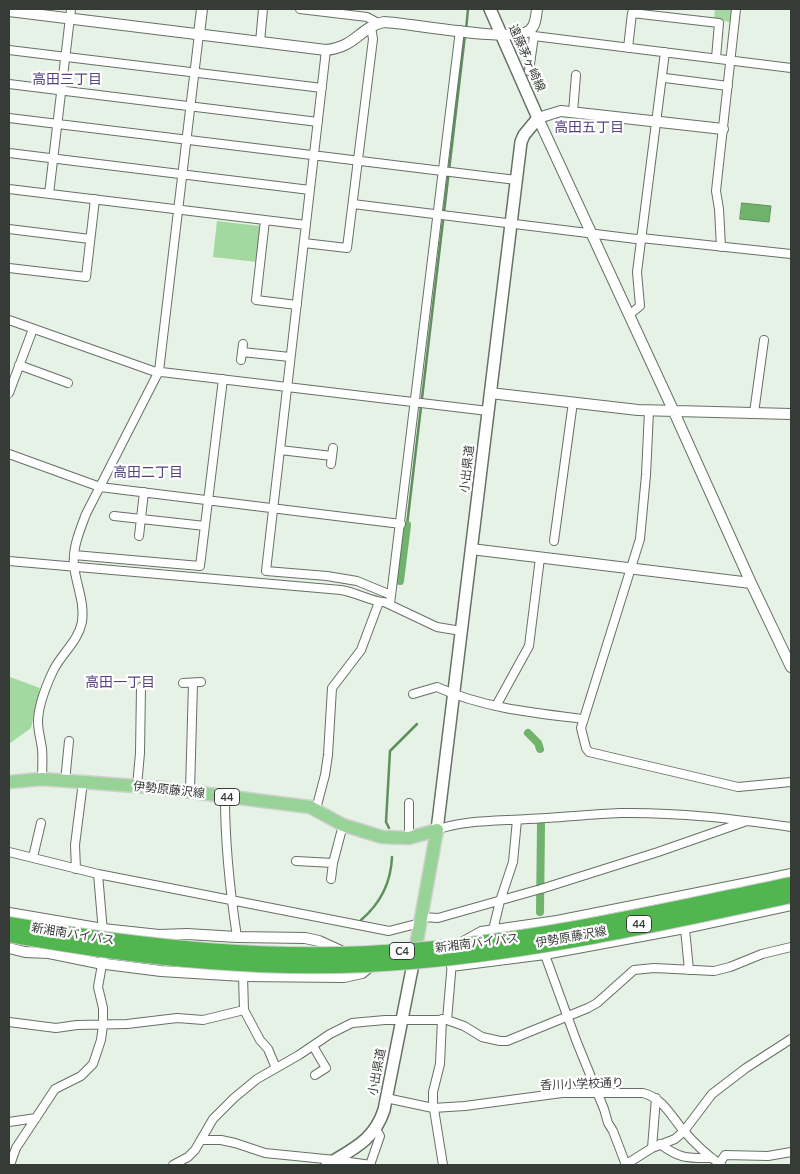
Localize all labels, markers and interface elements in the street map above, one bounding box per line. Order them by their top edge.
street label: 遠藤茅ヶ崎線 [506,22,548,94]
district label: 高田三丁目 [32,71,102,87]
district label: 高田五丁目 [554,119,624,135]
street label: 小出県道 [457,444,477,494]
district label: 高田二丁目 [113,464,183,480]
district label: 高田一丁目 [85,674,155,690]
street label: 伊勢原藤沢線 [132,779,206,801]
road number: 44 [214,789,240,806]
road number: 44 [626,916,652,932]
street label: 新湘南バイパス [30,920,116,948]
street label: 伊勢原藤沢線 [534,924,608,950]
street label: 新湘南バイパス [434,931,520,955]
road number: C4 [390,942,414,959]
street label: 小出県道 [365,1047,389,1097]
street label: 香川小学校通り [540,1075,624,1093]

